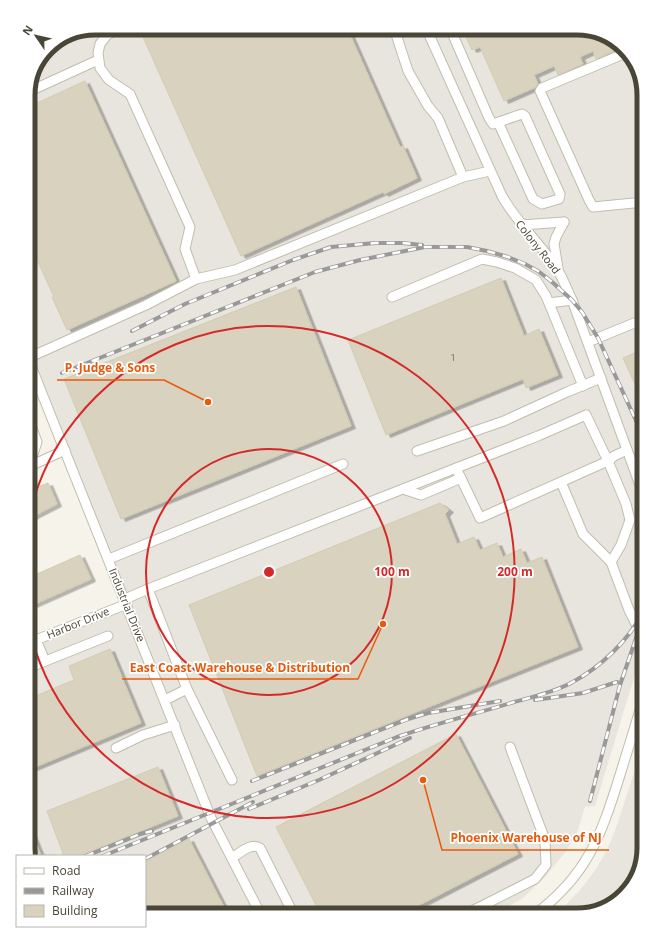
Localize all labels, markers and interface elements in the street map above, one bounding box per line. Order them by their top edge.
north arrow [16,16,56,56]
text: N [19,22,36,38]
street label: Colony Road [513,217,564,277]
house number: 1 [450,351,456,364]
callout: P. Judge & Sons [57,356,164,380]
text: P. Judge & Sons [65,359,155,376]
text: 100 m [374,563,410,580]
text: 200 m [497,563,533,580]
centre of rings [262,565,276,579]
street label: Industrial Drive [106,566,149,644]
street label: Harbor Drive [44,603,111,642]
callout: East Coast Warehouse & Distribution [122,655,358,679]
text: East Coast Warehouse & Distribution [130,659,350,676]
callout: Phoenix Warehouse of NJ [442,826,609,850]
text: Phoenix Warehouse of NJ [450,829,602,846]
legend [16,855,146,927]
text: Road [52,862,81,879]
text: Railway [52,882,95,899]
text: Building [52,902,98,919]

